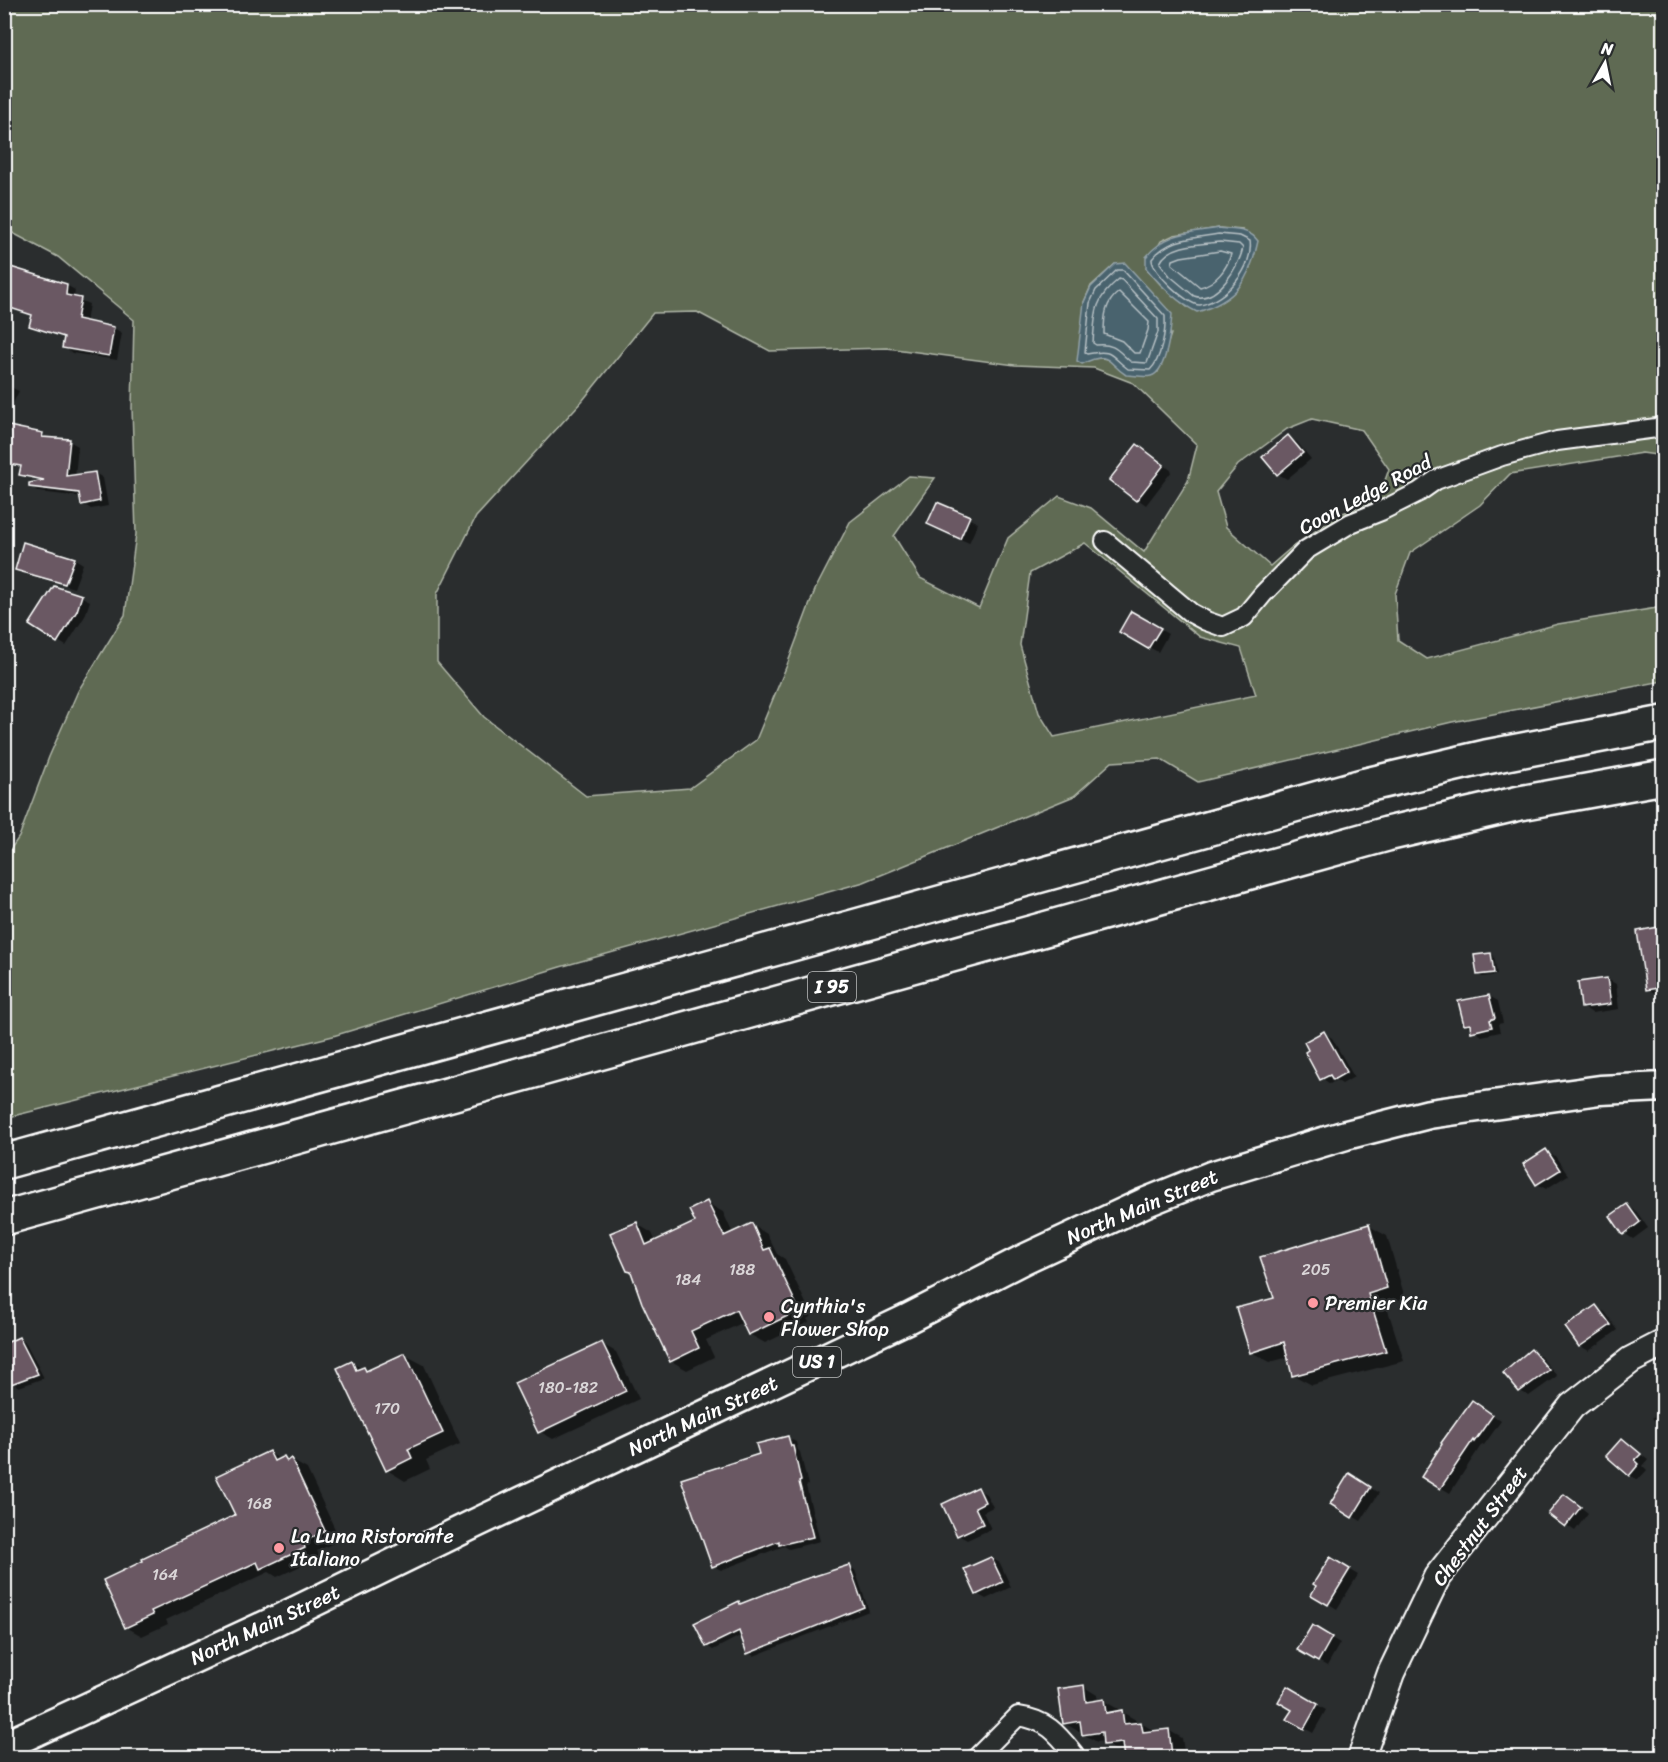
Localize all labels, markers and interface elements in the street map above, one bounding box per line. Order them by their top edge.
north arrow [1575,33,1635,93]
text: N [1599,33,1616,64]
street label: Coon Ledge Road [1292,444,1439,545]
road number: I 95 [808,972,856,1002]
street label: North Main Street [1061,1159,1224,1255]
house number: 188 [729,1255,755,1284]
house number: 205 [1301,1255,1331,1284]
house number: 184 [675,1265,701,1294]
place label: Premier Kia [1325,1286,1428,1321]
place label: Cynthia's Flower Shop [781,1289,889,1347]
marker: Premier Kia [1306,1296,1320,1310]
marker: Cynthia's Flower Shop [762,1310,776,1324]
road number: US 1 [793,1347,841,1377]
street label: North Main Street [622,1366,784,1466]
house number: 180-182 [538,1373,598,1402]
house number: 170 [374,1394,400,1423]
street label: Chestnut Street [1423,1458,1537,1594]
house number: 168 [246,1489,272,1518]
place label: La Luna Ristorante Italiano [290,1519,454,1577]
marker: La Luna Ristorante Italiano [272,1541,286,1555]
house number: 164 [152,1560,178,1589]
street label: North Main Street [184,1575,346,1675]

